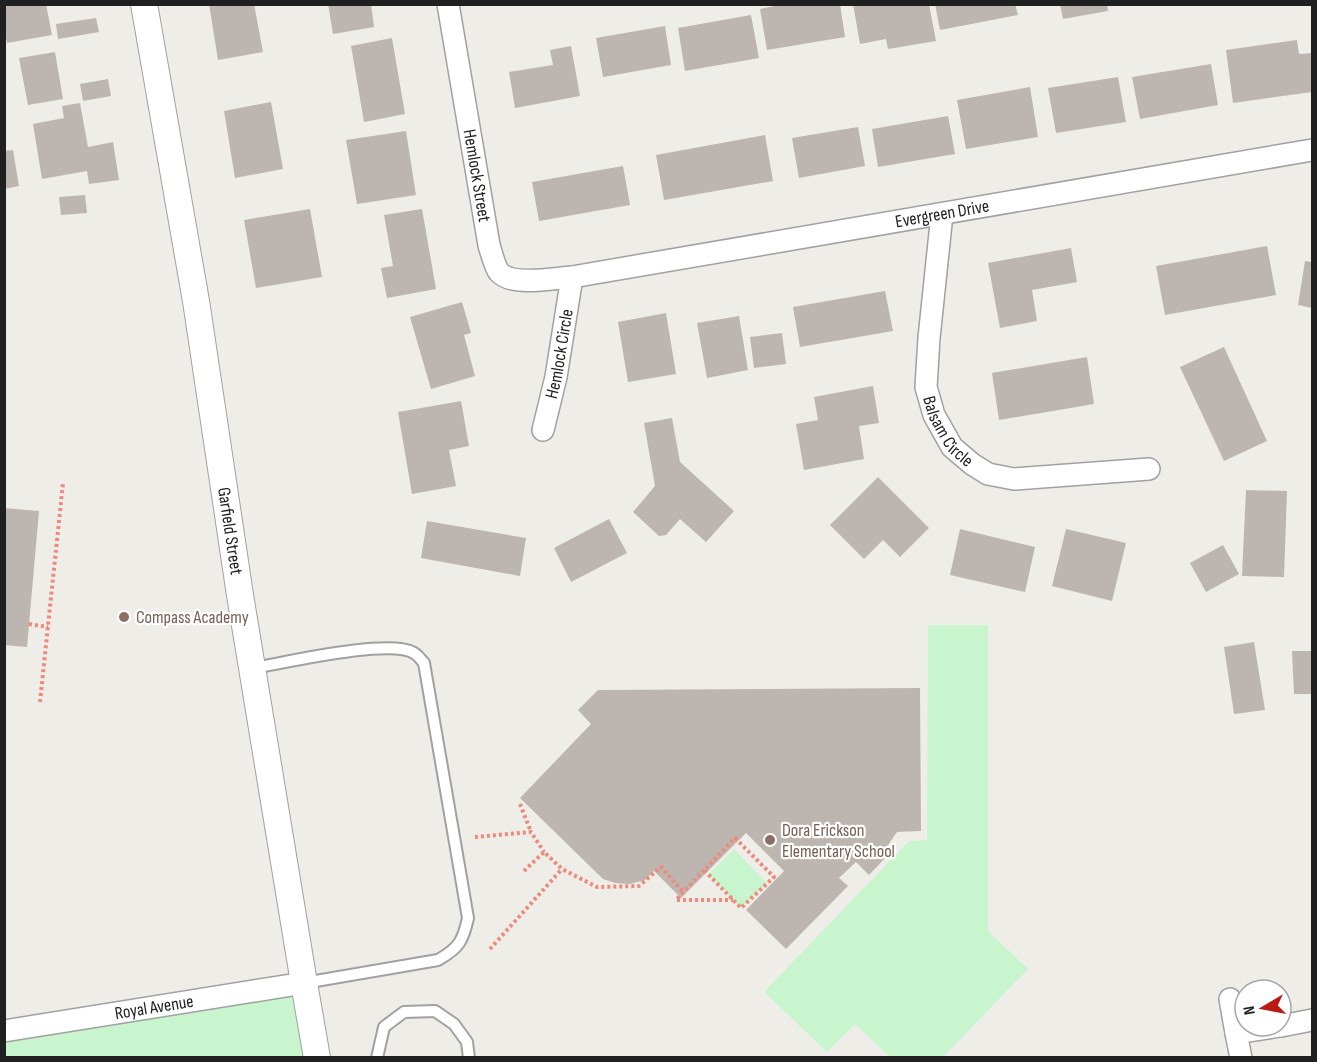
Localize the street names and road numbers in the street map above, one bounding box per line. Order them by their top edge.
street label: Hemlock Street [458,128,495,224]
street label: Evergreen Drive [894,196,991,232]
street label: Hemlock Circle [541,308,578,401]
street label: Balsam Circle [918,394,977,471]
street label: Garfield Street [213,486,247,577]
street label: Royal Avenue [113,991,195,1024]

